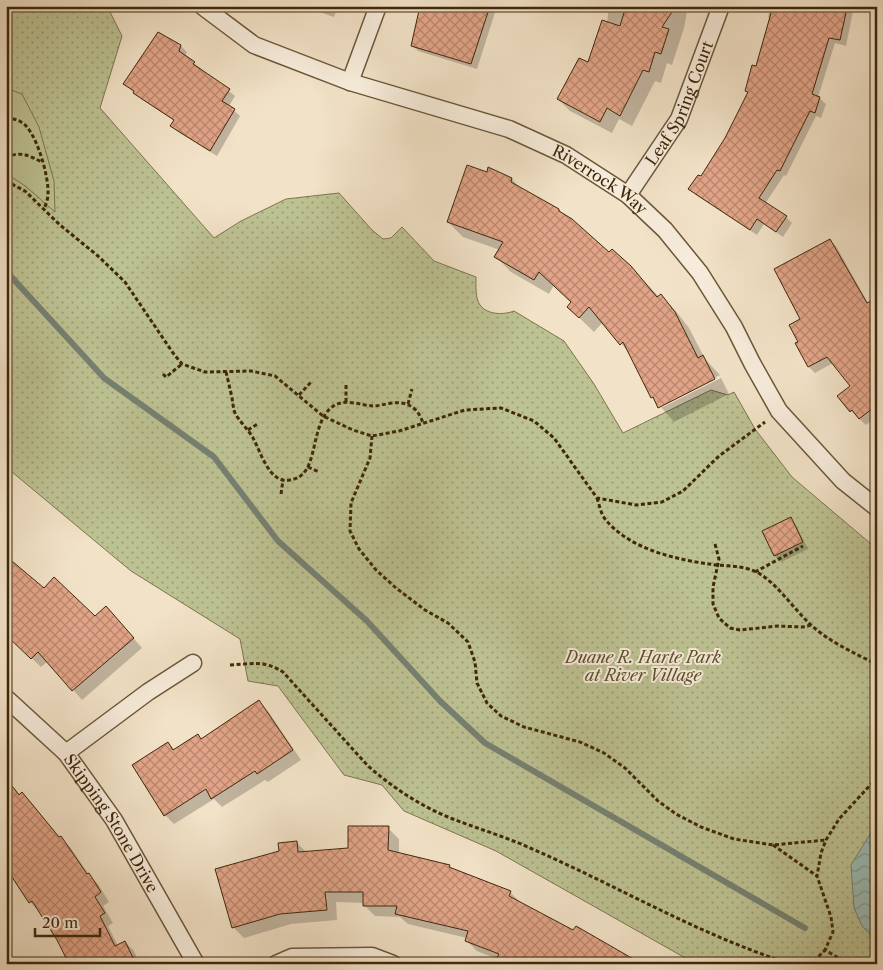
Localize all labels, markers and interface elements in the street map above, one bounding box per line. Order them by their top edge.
street label: Leaf Spring Court [641,38,717,169]
street label: Riverrock Way [549,140,653,219]
park label: Duane R. Harte Park at River Village [563,647,721,685]
street label: Skipping Stone Drive [60,750,163,896]
scale bar [35,905,100,937]
text: 20 m [42,913,78,932]

